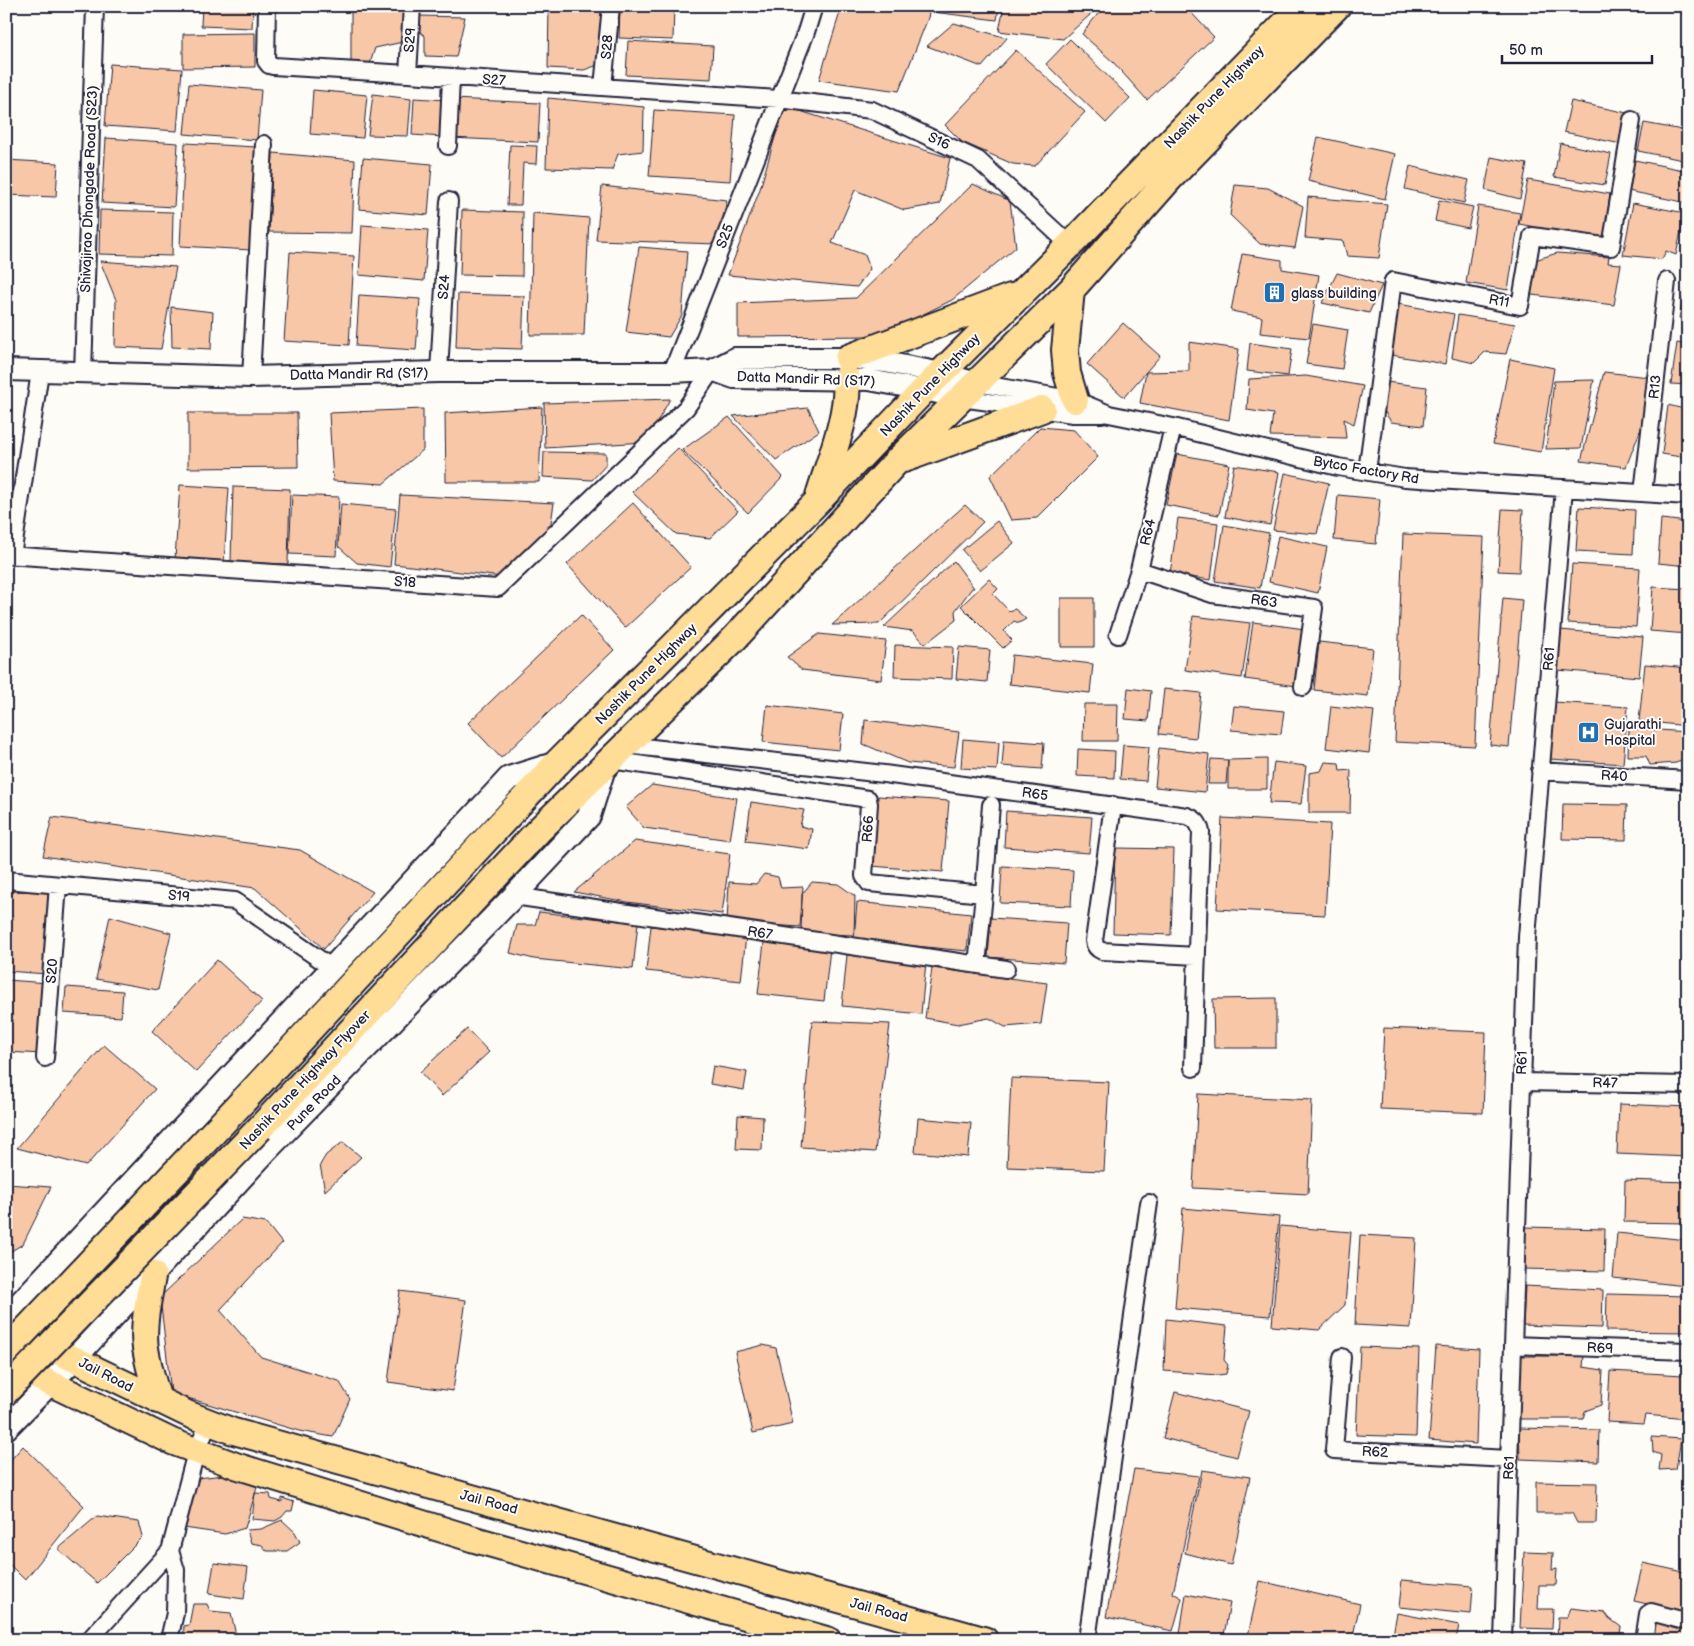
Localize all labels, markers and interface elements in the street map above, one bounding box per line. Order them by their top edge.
street label: S29 [401,27,419,53]
scale bar [1502,32,1652,64]
street label: S28 [597,34,617,60]
text: 50 m [1509,41,1543,60]
street label: Nashik Pune Highway [1161,42,1268,152]
street label: S27 [482,71,506,89]
street label: Shivajirao Dhongade Road (S23) [77,85,101,293]
street label: S16 [925,129,953,154]
street label: S25 [713,221,737,251]
street label: S24 [435,273,453,300]
building icon: glass building [1263,281,1287,305]
place label: glass building [1291,285,1377,302]
street label: R11 [1487,291,1511,311]
street label: Nashik Pune Highway [877,330,984,440]
street label: Datta Mandir Rd (S17) [290,364,428,384]
street label: Datta Mandir Rd (S17) [736,368,876,390]
street label: R13 [1645,374,1665,400]
street label: Bytco Factory Rd [1312,452,1420,488]
street label: R64 [1137,516,1159,547]
street label: S18 [393,573,417,591]
street label: R63 [1249,591,1279,611]
street label: Nashik Pune Highway [592,619,701,728]
street label: R61 [1539,646,1559,672]
place label: Gujarathi Hospital [1604,716,1662,749]
hospital icon: Gujarathi Hospital [1576,720,1600,744]
street label: R40 [1600,767,1628,785]
street label: R65 [1021,784,1049,804]
street label: R66 [859,814,877,843]
street label: S19 [167,887,191,905]
street label: R67 [746,923,774,943]
street label: S20 [43,958,61,984]
street label: Nashik Pune Highway Flyover [236,1006,375,1153]
street label: R61 [1513,1051,1531,1075]
street label: Pune Road [283,1072,345,1134]
street label: R47 [1592,1074,1618,1092]
street label: R69 [1586,1339,1614,1357]
street label: Jail Road [76,1354,136,1396]
street label: R62 [1361,1443,1390,1461]
street label: R61 [1500,1456,1518,1480]
street label: Jail Road [458,1486,520,1518]
street label: Jail Road [848,1594,910,1626]

